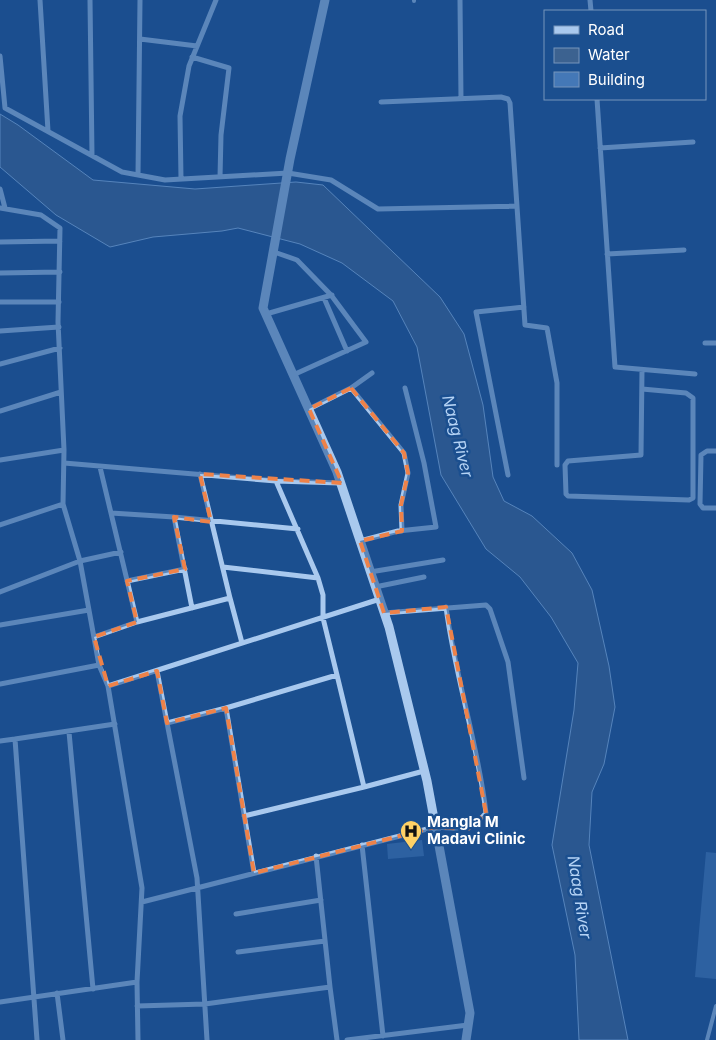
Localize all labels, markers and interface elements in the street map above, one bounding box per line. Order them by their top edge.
legend [544,10,706,100]
text: Road [588,20,624,39]
text: Water [588,45,630,64]
text: Building [588,70,645,89]
water label: Naag River [438,393,478,480]
place label: Mangla M Madavi Clinic [427,812,526,848]
hospital icon: Mangla M Madavi Clinic [399,819,423,850]
water label: Naag River [564,854,597,941]

